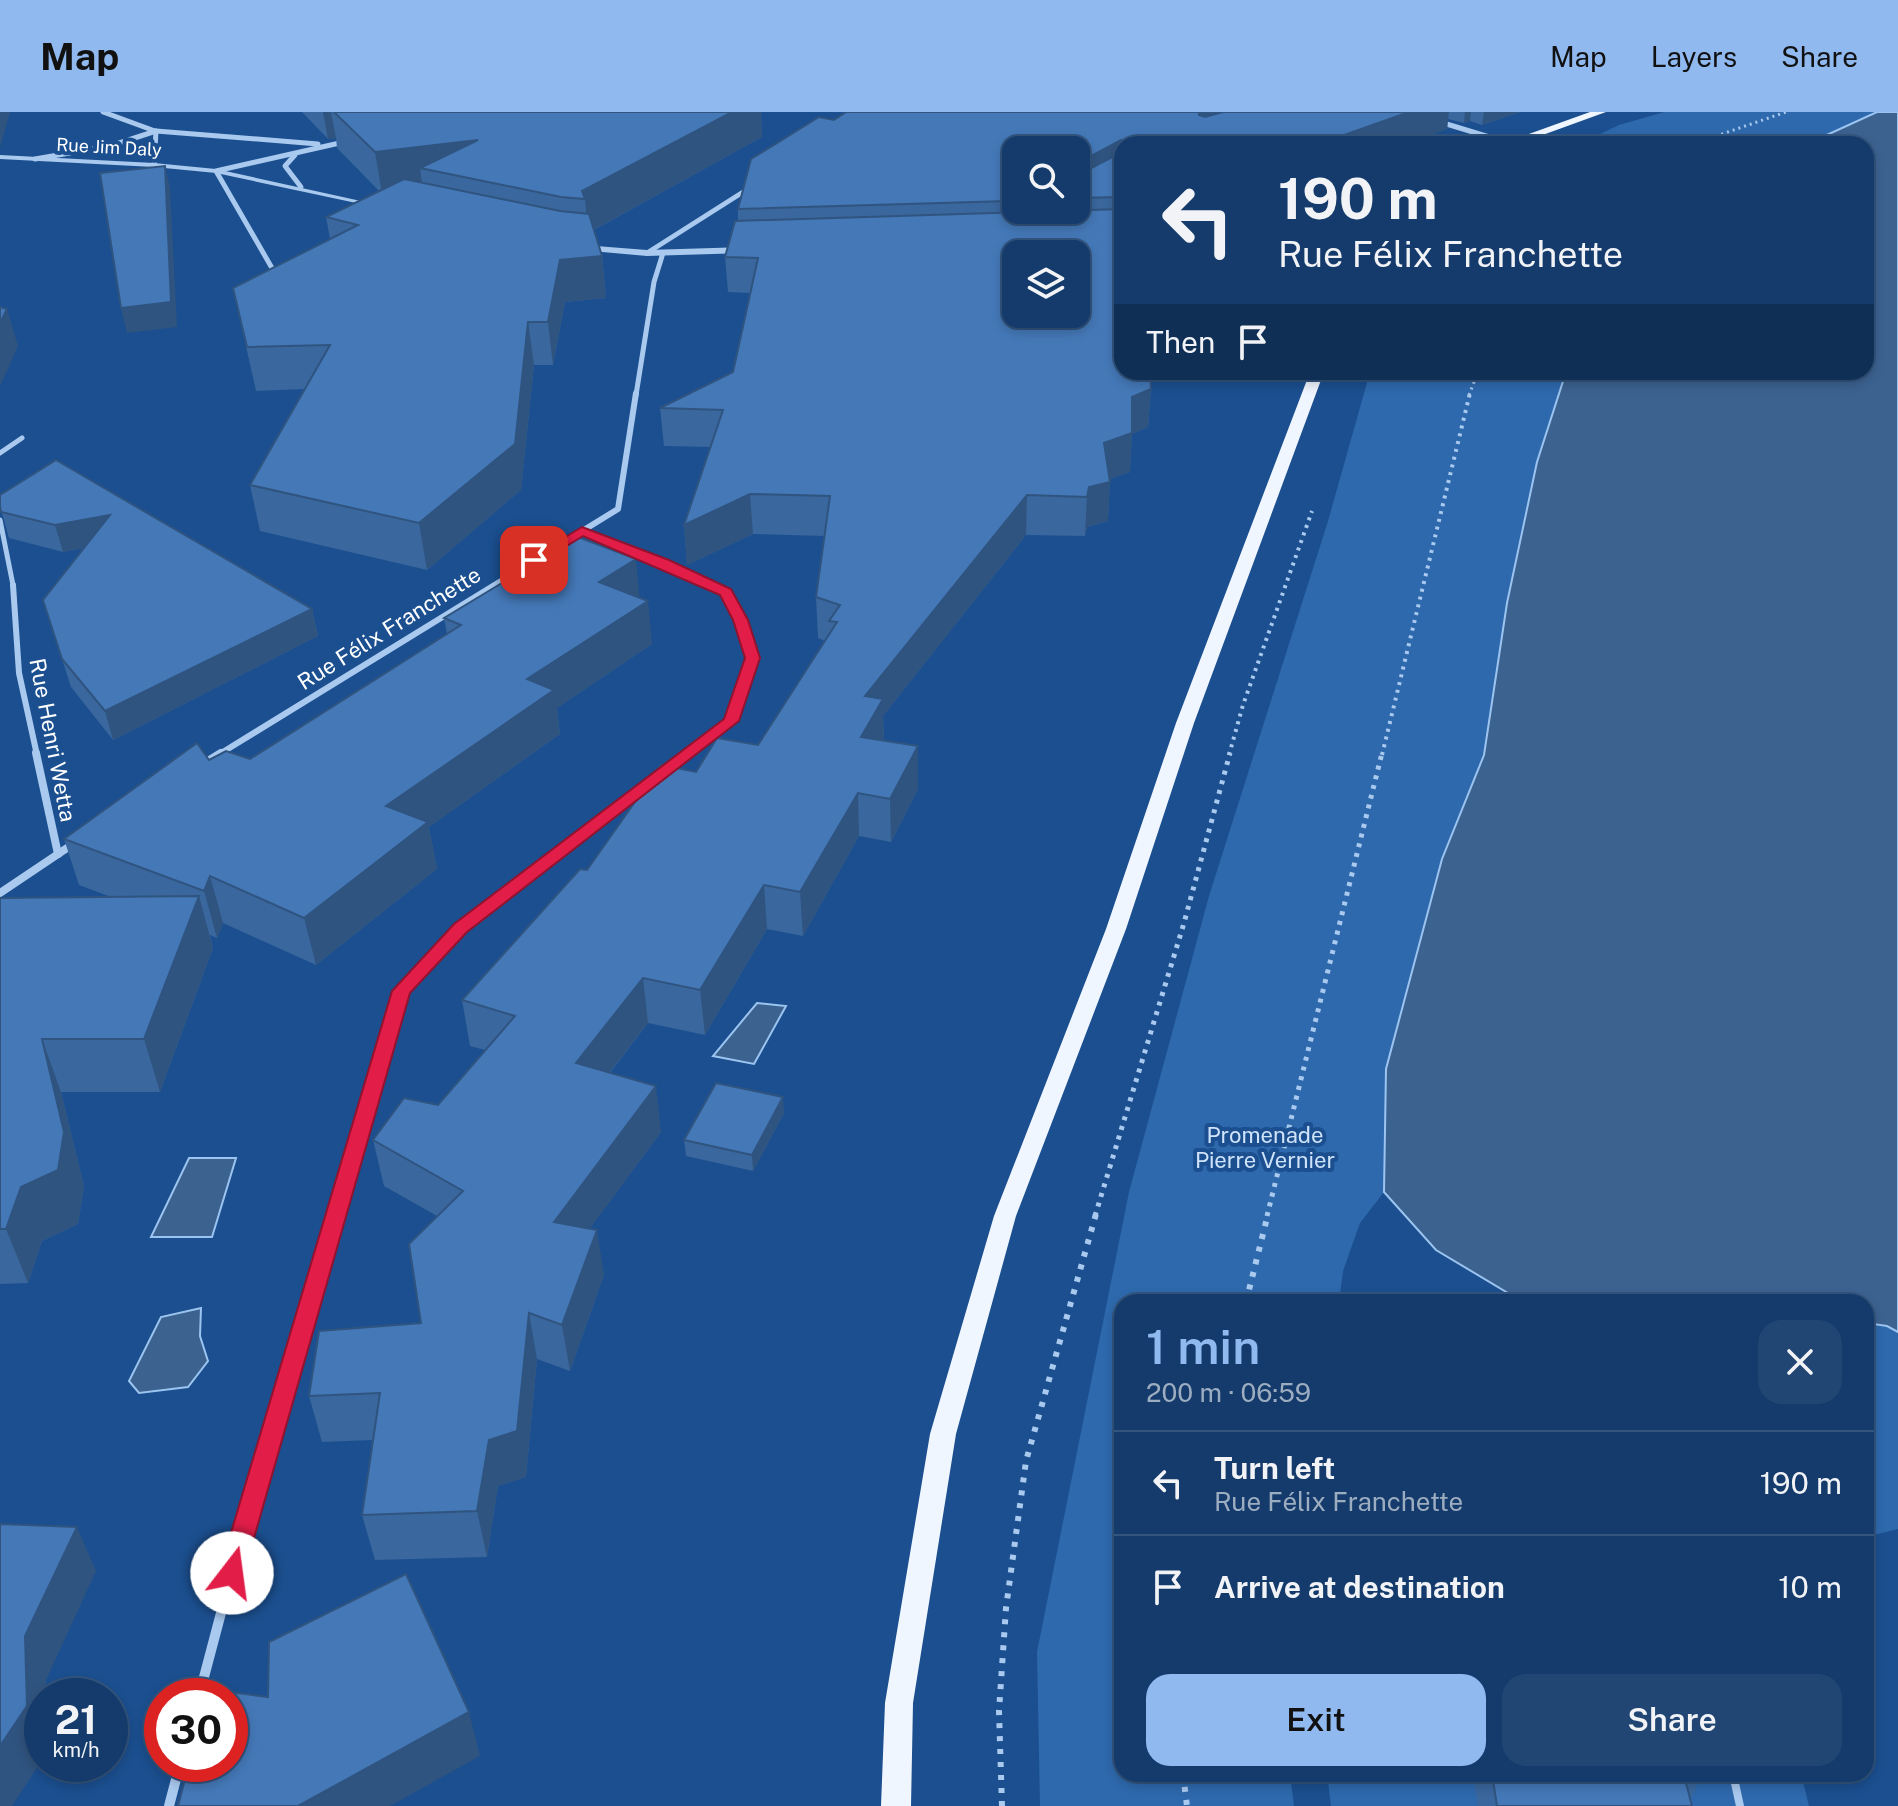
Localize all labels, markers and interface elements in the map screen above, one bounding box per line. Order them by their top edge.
text: Map [40,34,119,79]
text: Map [1550,40,1607,73]
text: Layers [1651,40,1737,73]
text: Share [1781,40,1858,73]
street label: Rue Jim Daly [56,134,163,160]
map controls [1002,136,1090,328]
button: search [1002,136,1090,224]
text: 190 m [1278,166,1438,232]
icon: left [1146,168,1250,272]
text: Rue Félix Franchette [1278,233,1623,275]
button: layers [1002,240,1090,328]
icon: arrive [1231,320,1275,364]
text: Then [1146,324,1215,360]
pin [500,526,568,594]
icon: arrive [512,538,556,582]
street label: Rue Félix Franchette [293,561,485,695]
street label: Rue Henri Wetta [24,656,82,824]
park label: Promenade Pierre Vernier [1195,1122,1335,1173]
text: 1 min [1146,1318,1260,1375]
button: close [1758,1320,1842,1404]
text: 200 m · 06:59 [1146,1377,1311,1408]
text: Turn left [1214,1450,1335,1486]
icon: left [1146,1461,1190,1505]
text: 190 m [1760,1465,1842,1501]
text: Rue Félix Franchette [1214,1486,1463,1517]
position arrow [190,1531,274,1615]
icon: arrive [1146,1565,1190,1609]
text: Arrive at destination [1214,1569,1505,1605]
text: 10 m [1778,1569,1842,1605]
button: Exit [1146,1674,1486,1766]
button: Share [1502,1674,1842,1766]
speed limit sign: 30 [144,1678,248,1782]
text: 21 [55,1696,97,1743]
text: km/h [52,1738,100,1762]

